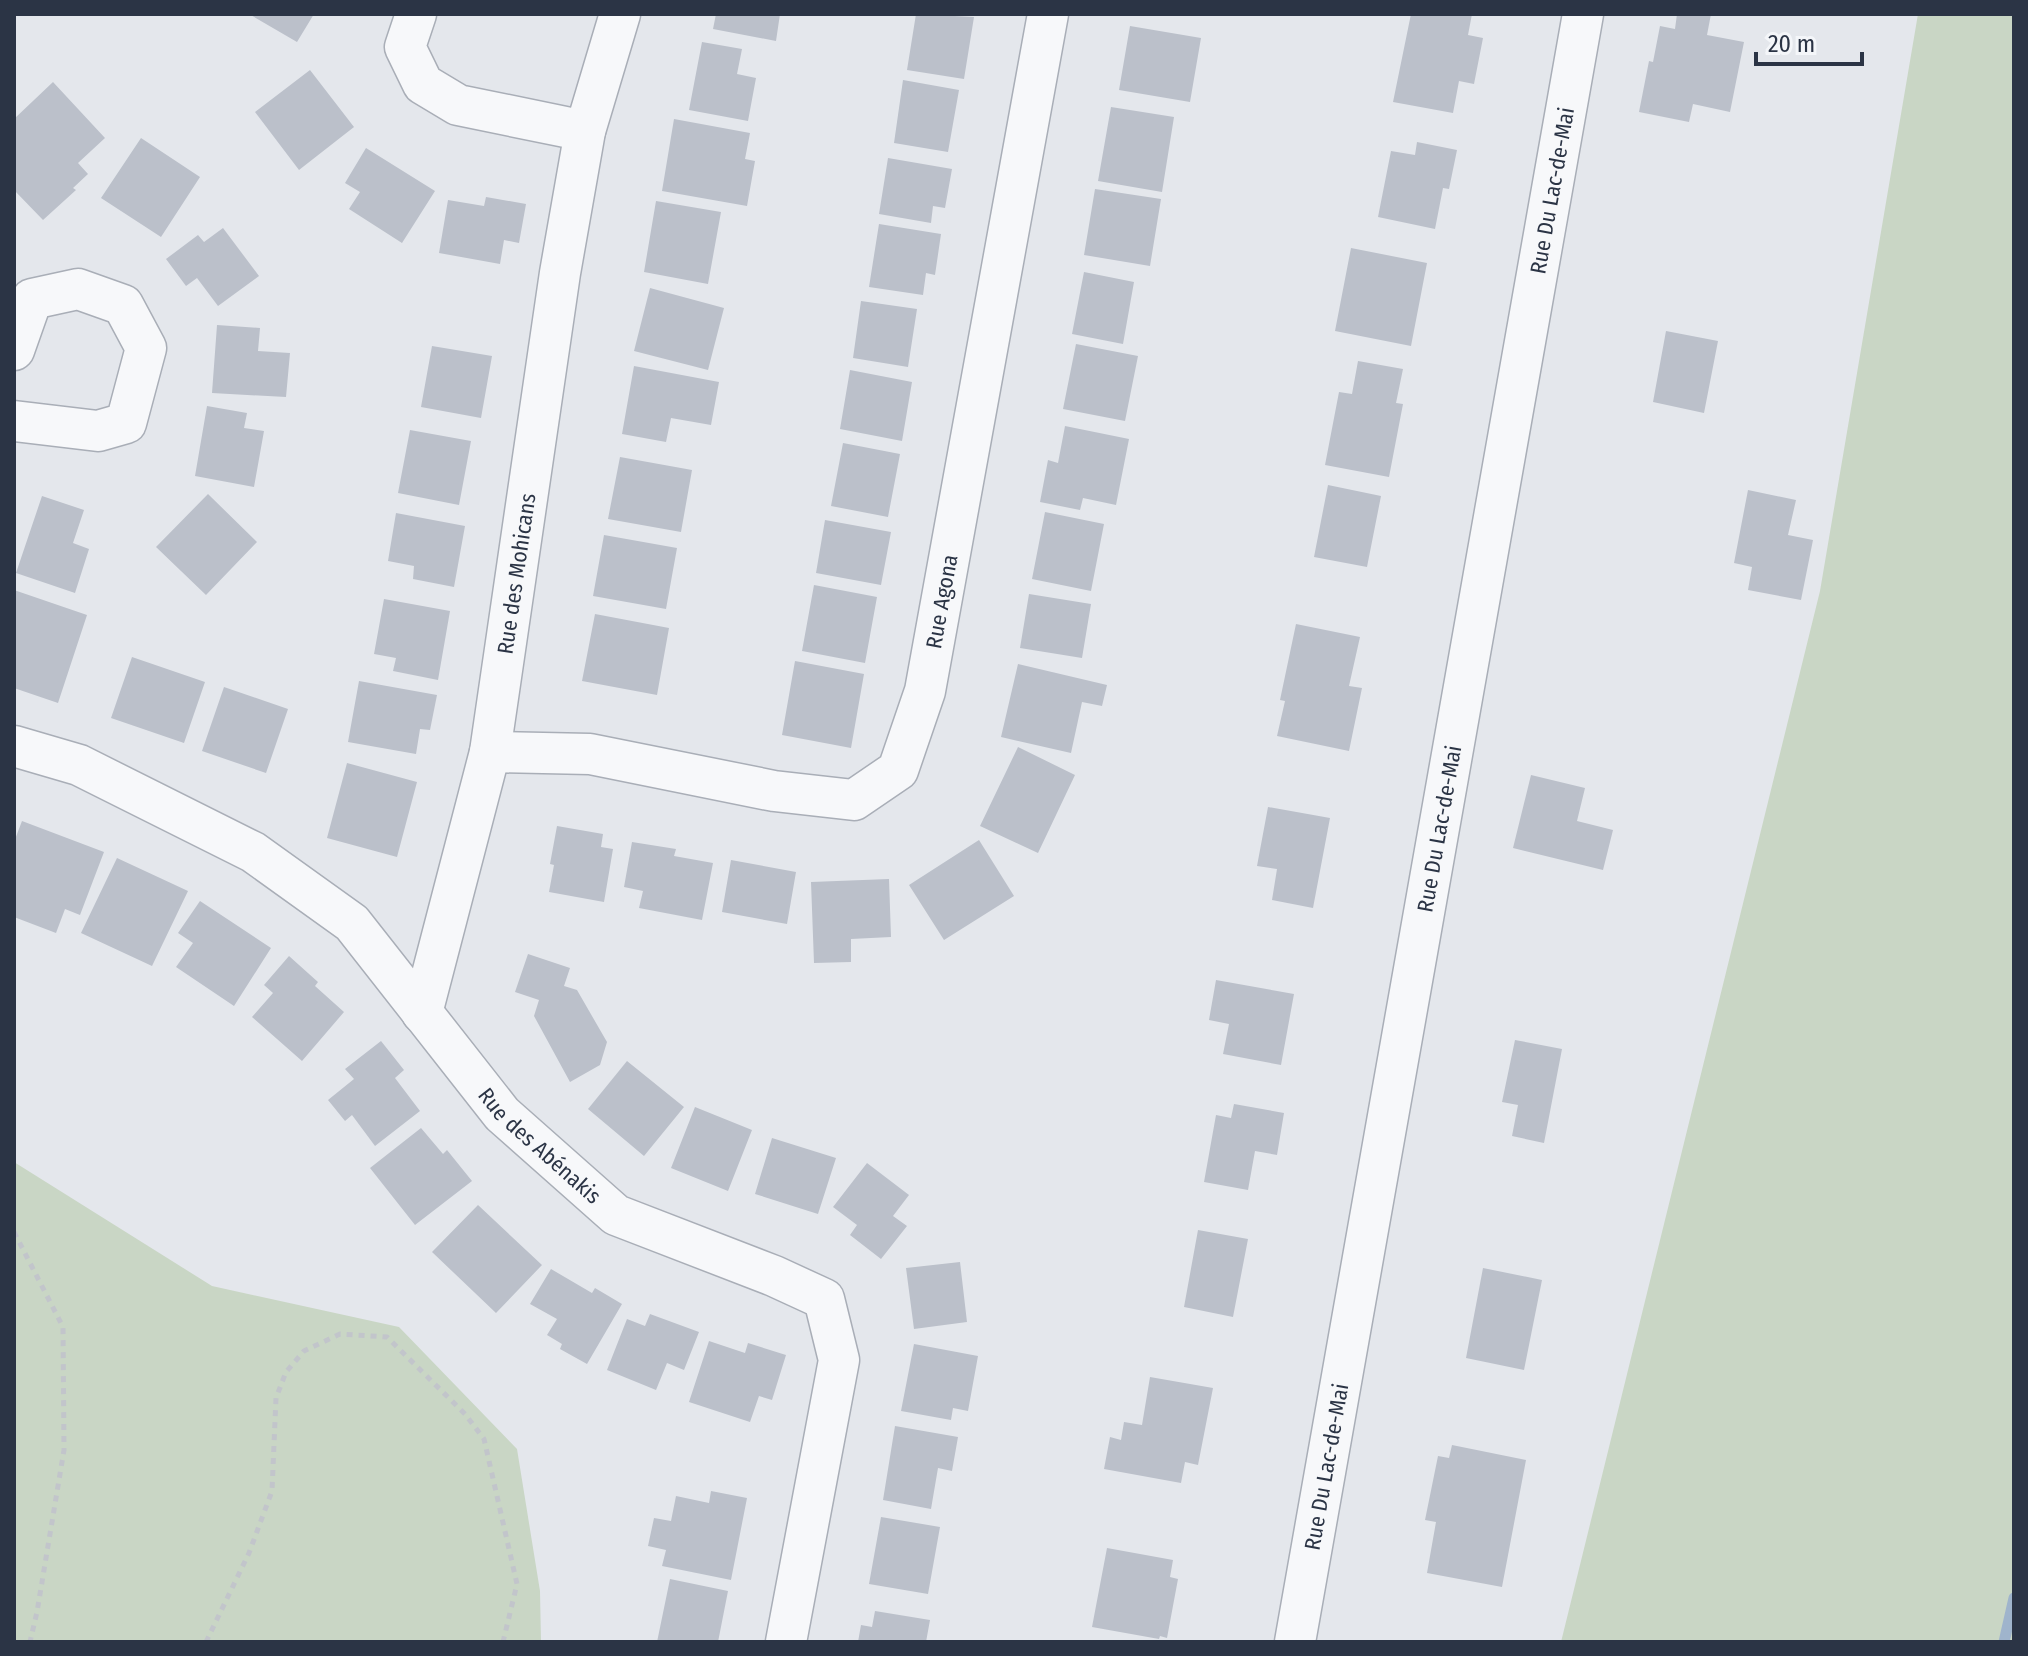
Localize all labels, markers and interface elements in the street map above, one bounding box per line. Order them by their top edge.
scale bar [1756,16,1862,66]
text: 20 m [1768,30,1815,58]
street label: Rue Du Lac-de-Mai [1524,105,1580,276]
street label: Rue des Mohicans [491,491,542,656]
street label: Rue Agona [920,552,964,651]
street label: Rue Du Lac-de-Mai [1411,743,1467,914]
street label: Rue des Abénakis [472,1082,607,1210]
street label: Rue Du Lac-de-Mai [1299,1381,1354,1552]

